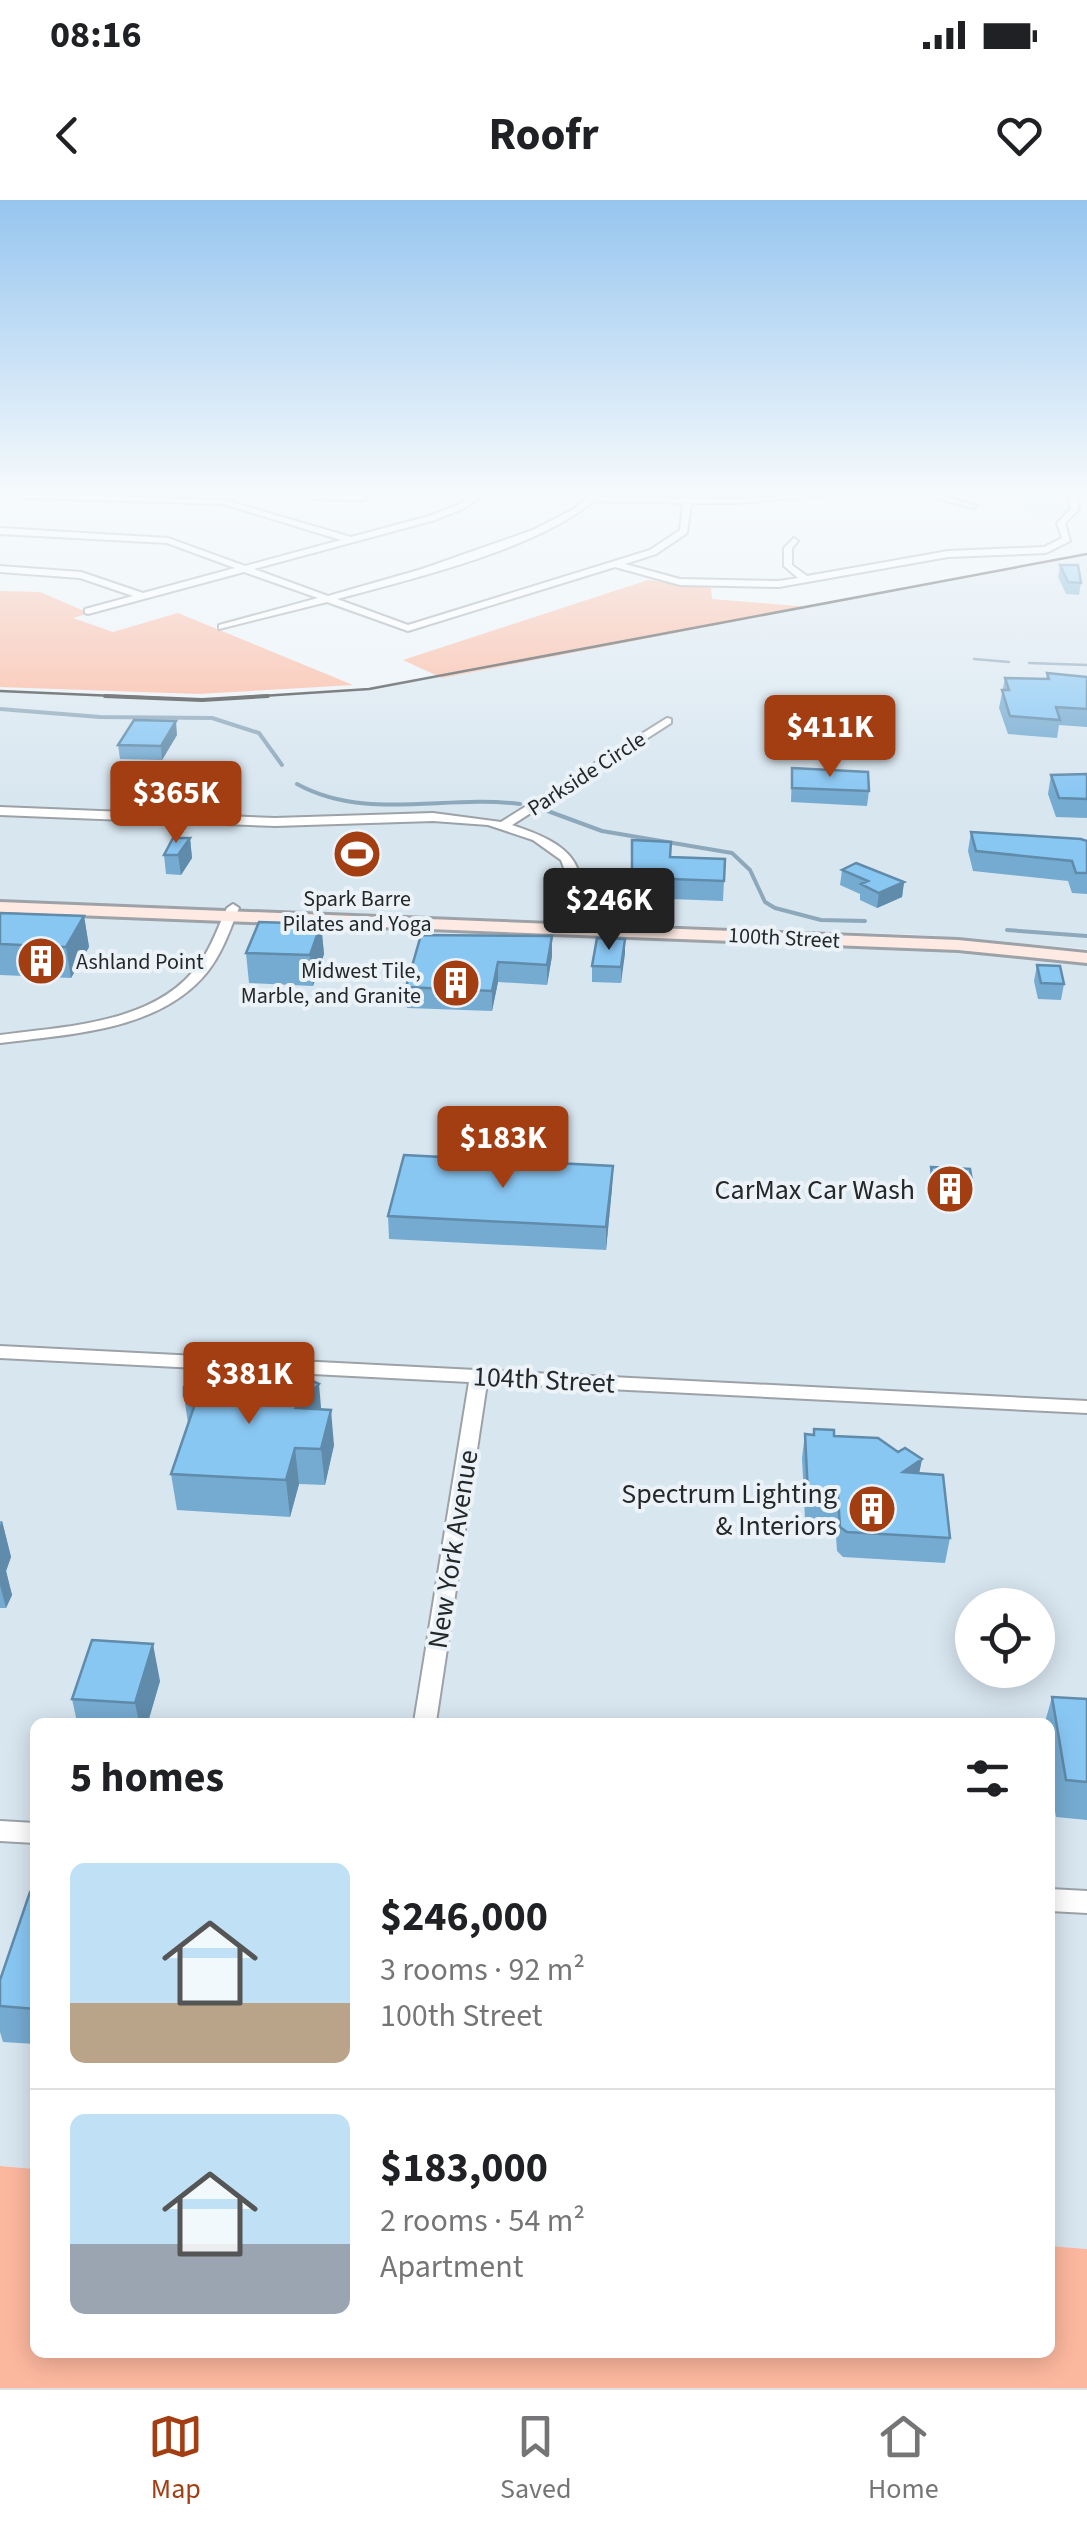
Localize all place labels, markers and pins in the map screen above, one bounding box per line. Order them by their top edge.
pin: $411K [760,695,900,780]
pin: $365K [106,761,246,846]
sports icon: Spark Barre Pilates and Yoga [331,828,383,880]
pin: $246K [539,868,679,953]
place label: Spark Barre Pilates and Yoga [283,883,431,940]
building icon: Ashland Point [15,935,67,987]
place label: Ashland Point [76,946,204,978]
place label: Midwest Tile, Marble, and Granite [241,955,421,1012]
building icon: Midwest Tile, Marble, and Granite [430,957,482,1009]
pin: $183K [433,1106,573,1191]
building icon: CarMax Car Wash [924,1163,976,1215]
place label: CarMax Car Wash [715,1170,915,1210]
pin: $381K [179,1342,319,1427]
place label: Spectrum Lighting & Interiors [621,1474,837,1546]
building icon: Spectrum Lighting & Interiors [846,1483,898,1535]

